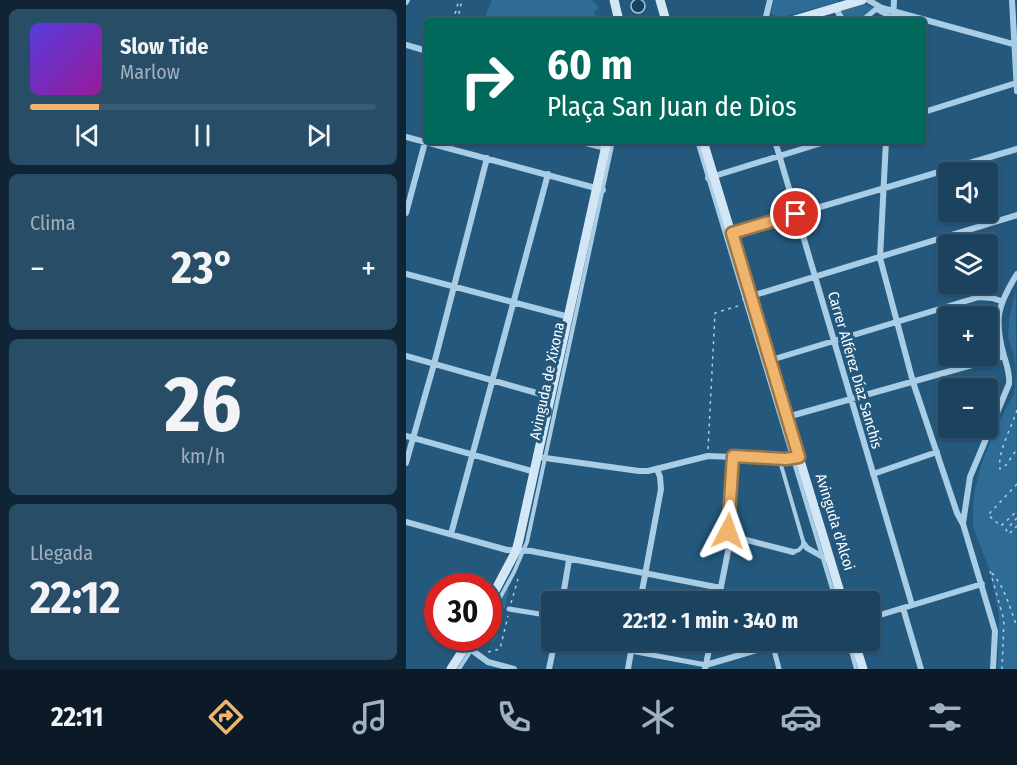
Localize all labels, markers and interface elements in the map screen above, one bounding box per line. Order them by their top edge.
text: Slow Tide [120,33,208,60]
text: 60 m [547,40,633,90]
icon: right [448,42,526,120]
text: Marlow [120,60,180,84]
text: Plaça San Juan de Dios [547,91,797,123]
icon: previous [71,119,104,152]
icon: pause [186,119,219,152]
icon: next [302,119,335,152]
map controls [938,162,998,438]
button: sound [938,162,998,222]
pin [770,188,821,239]
icon: arrive [779,197,812,230]
text: Clima [30,211,75,235]
button: layers [938,234,998,294]
text: 23° [171,241,235,295]
text: − [30,249,45,289]
text: + [361,249,376,289]
street label: Carrer Alférez Díaz Sanchís [824,289,886,451]
button: + [938,306,998,366]
street label: Avinguda de Xixona [526,321,568,441]
text: 26 [165,358,241,452]
button: − [938,378,998,438]
text: km/h [181,444,225,468]
street label: Avinguda d'Alcoi [812,471,858,573]
position arrow [696,499,760,563]
text: Llegada [30,541,93,565]
text: 22:12 [30,571,120,625]
speed limit sign: 30 [424,573,502,651]
text: 22:12 · 1 min · 340 m [623,607,798,634]
icon: directions [205,696,247,738]
icon: music [349,696,391,738]
icon: phone [493,696,535,738]
icon: climate [637,696,679,738]
icon: car [780,696,822,738]
icon: filters [924,696,966,738]
text: 22:11 [51,701,104,733]

